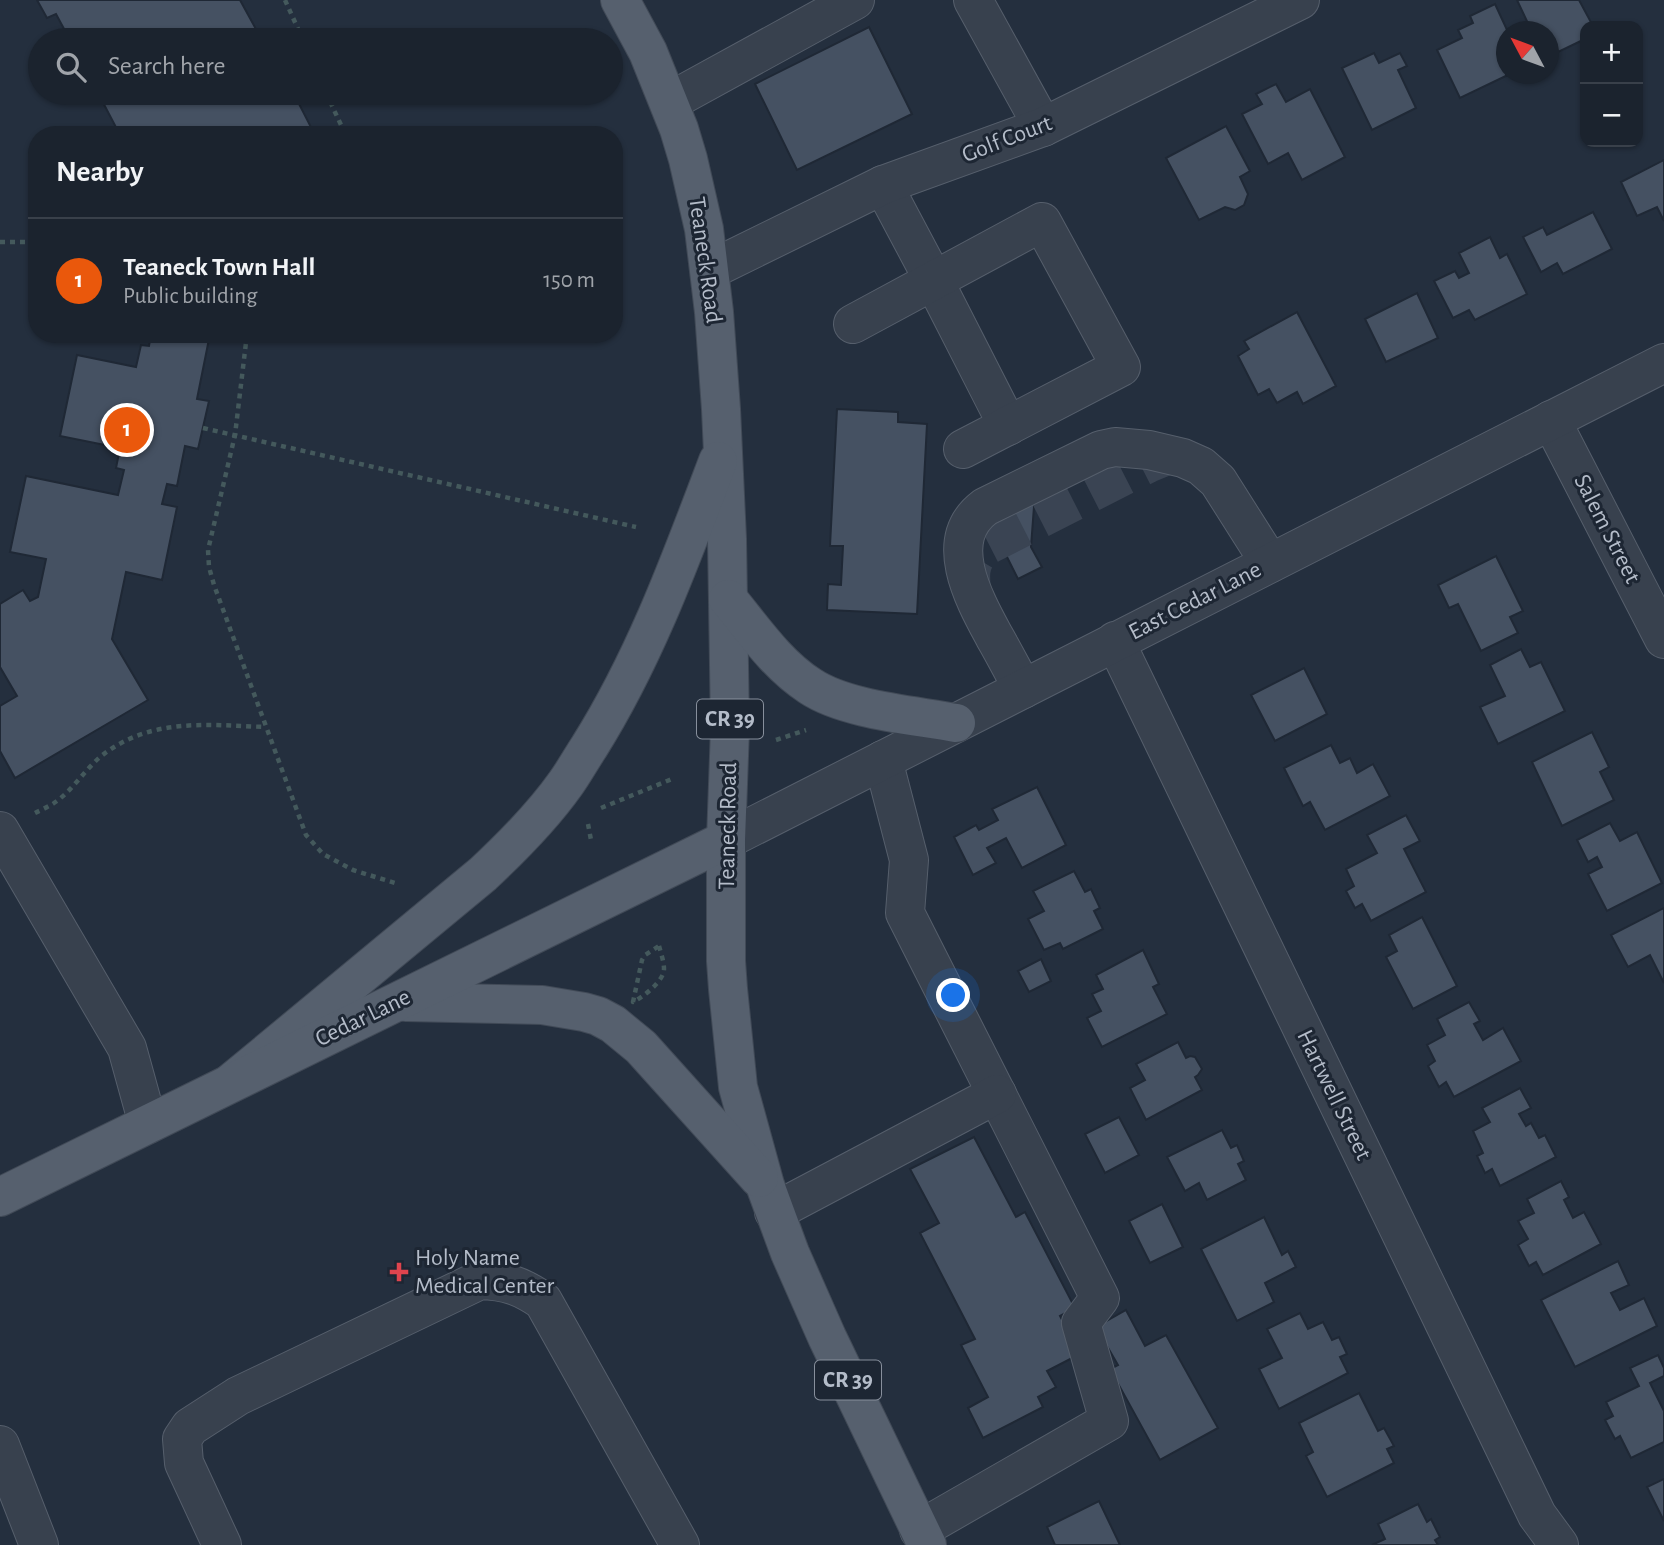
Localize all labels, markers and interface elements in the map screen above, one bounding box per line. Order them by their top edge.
north arrow [1496,21,1559,84]
map controls [1580,21,1643,147]
button: + [1580,21,1643,84]
search box [28,28,623,105]
icon: search [52,48,90,86]
text: Search here [108,53,226,79]
button: − [1580,84,1643,147]
street label: Golf Court [959,111,1056,167]
text: Nearby [56,157,144,187]
street label: Teaneck Road [684,195,726,325]
text: Teaneck Town Hall [123,254,315,280]
text: 1 [75,269,83,292]
text: 150 m [543,269,595,292]
text: Public building [123,285,257,308]
pin: 1 [104,404,150,456]
street label: Salem Street [1569,471,1645,588]
street label: East Cedar Lane [1125,557,1265,645]
road number: CR 39 [697,699,763,738]
street label: Teaneck Road [715,762,741,890]
your location [936,978,970,1012]
street label: Cedar Lane [312,985,414,1051]
street label: Hartwell Street [1292,1026,1376,1164]
place label: Holy Name Medical Center [415,1246,555,1298]
marker: Holy Name Medical Center [389,1262,409,1282]
road number: CR 39 [815,1360,881,1400]

